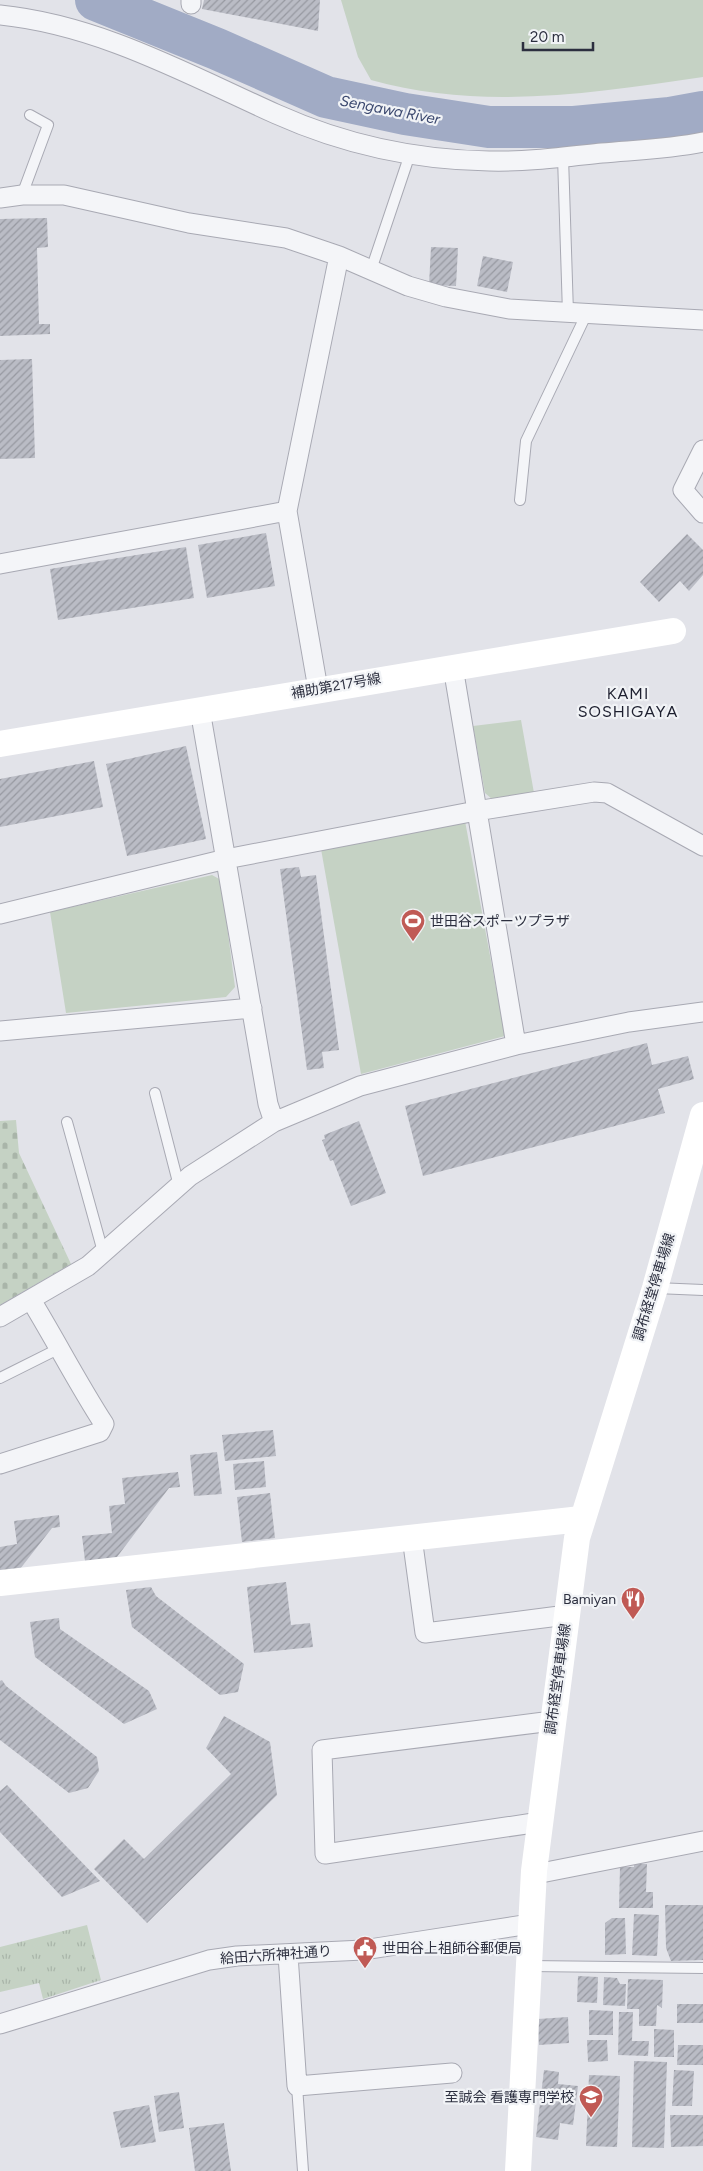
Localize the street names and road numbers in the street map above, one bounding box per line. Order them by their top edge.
street label: 補助第217号線 [290,670,382,702]
street label: 調布経堂停車場線 [629,1231,679,1343]
street label: 調布経堂停車場線 [542,1622,574,1736]
street label: 給田六所神社通り [220,1943,332,1967]

